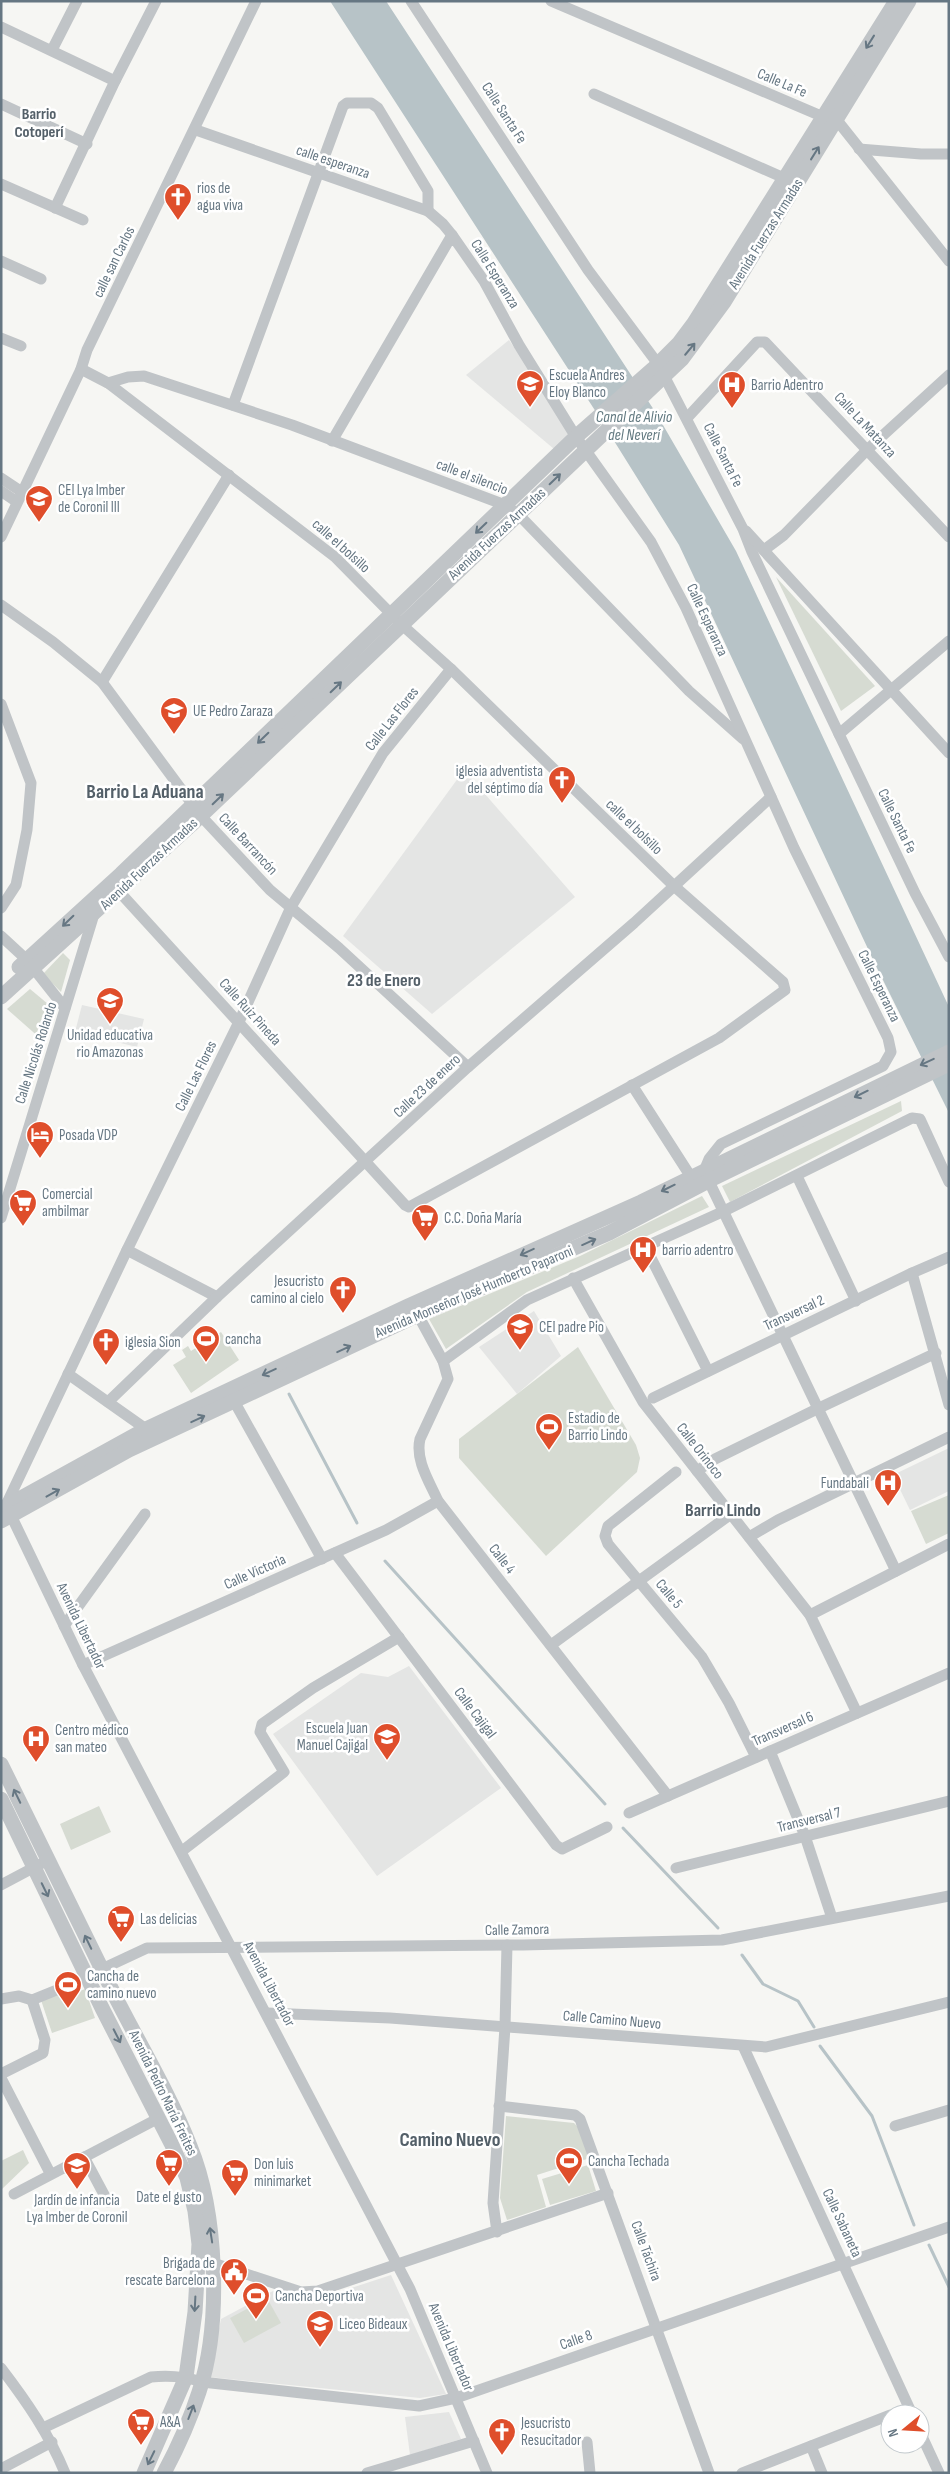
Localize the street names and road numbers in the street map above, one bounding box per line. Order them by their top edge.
street label: Calle La Fe [754,64,810,102]
street label: Calle Santa Fe [477,79,531,147]
street label: calle esperanza [294,141,373,184]
street label: Avenida Fuerzas Armadas [724,175,808,294]
street label: calle san Carlos [89,223,139,301]
street label: Calle Esperanza [466,236,524,312]
street label: Calle La Matanza [830,388,900,462]
street label: Calle Santa Fe [699,420,747,490]
street label: calle el silencio [433,455,511,499]
street label: Avenida Fuerzas Armadas [443,484,550,585]
street label: calle el bolsillo [308,515,374,577]
street label: Calle Esperanza [682,581,732,660]
street label: Calle Las Flores [361,683,423,755]
street label: Calle Santa Fe [873,786,921,856]
street label: calle el bolsillo [601,795,667,859]
street label: Calle Barrancón [214,809,282,879]
street label: Avenida Fuerzas Armadas [95,814,202,915]
street label: Calle Esperanza [853,947,905,1025]
street label: Calle Ruiz Pineda [215,974,285,1050]
street label: Calle Nicolás Rolando [11,1000,61,1106]
street label: Calle Las Flores [171,1038,221,1114]
street label: Calle 23 de enero [389,1050,465,1122]
street label: Avenida Monseñor José Humberto Paparoni [371,1241,576,1343]
street label: Transversal 2 [761,1291,827,1335]
street label: Calle Orinoco [672,1419,728,1483]
street label: Calle 4 [484,1540,520,1578]
street label: Calle Victoria [221,1550,289,1594]
street label: Calle 5 [651,1575,687,1613]
street label: Avenida Libertador [51,1579,110,1673]
street label: Calle Cajigal [450,1684,500,1742]
street label: Transversal 6 [749,1707,817,1751]
street label: Transversal 7 [775,1803,843,1837]
street label: Calle Zamora [485,1920,550,1940]
street label: Avenida Libertador [238,1937,300,2030]
street label: Calle Camino Nuevo [562,2006,662,2034]
street label: Avenida Pedro María Freites [124,2026,202,2159]
street label: Calle Sabaneta [818,2186,866,2261]
street label: Calle Táchira [626,2218,666,2284]
street label: Avenida Libertador [424,2299,478,2394]
street label: Calle 8 [557,2326,595,2354]

